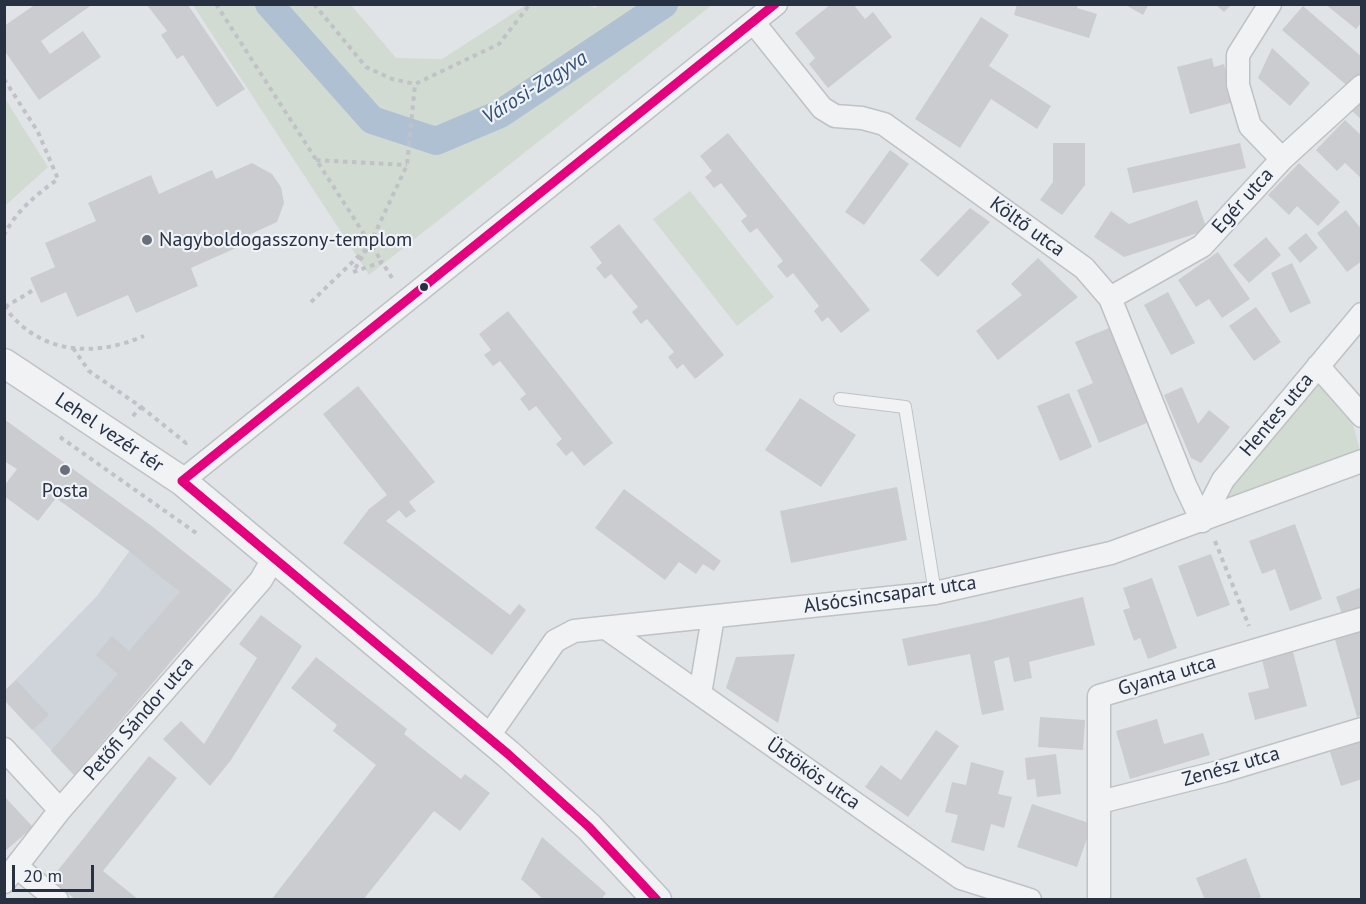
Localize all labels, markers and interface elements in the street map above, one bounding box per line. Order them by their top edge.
water label: Városi-Zagyva [478,46,592,130]
street label: Egér utca [1207,163,1279,239]
street label: Költő utca [985,192,1069,262]
place label: Nagyboldogasszony-templom [159,228,412,252]
marker: Nagyboldogasszony-templom [140,233,154,247]
unlabelled marker [418,281,430,293]
street label: Hentes utca [1235,368,1319,462]
street label: Lehel vezér tér [50,388,168,478]
marker: Posta [58,463,72,477]
place label: Posta [42,479,88,503]
street label: Alsócsincsapart utca [802,571,978,619]
street label: Gyanta utca [1115,651,1219,701]
street label: Petőfi Sándor utca [79,652,199,786]
street label: Üstökös utca [762,733,864,815]
street label: Zenész utca [1180,742,1282,792]
scale bar [15,853,98,891]
text: 20 m [23,864,62,887]

